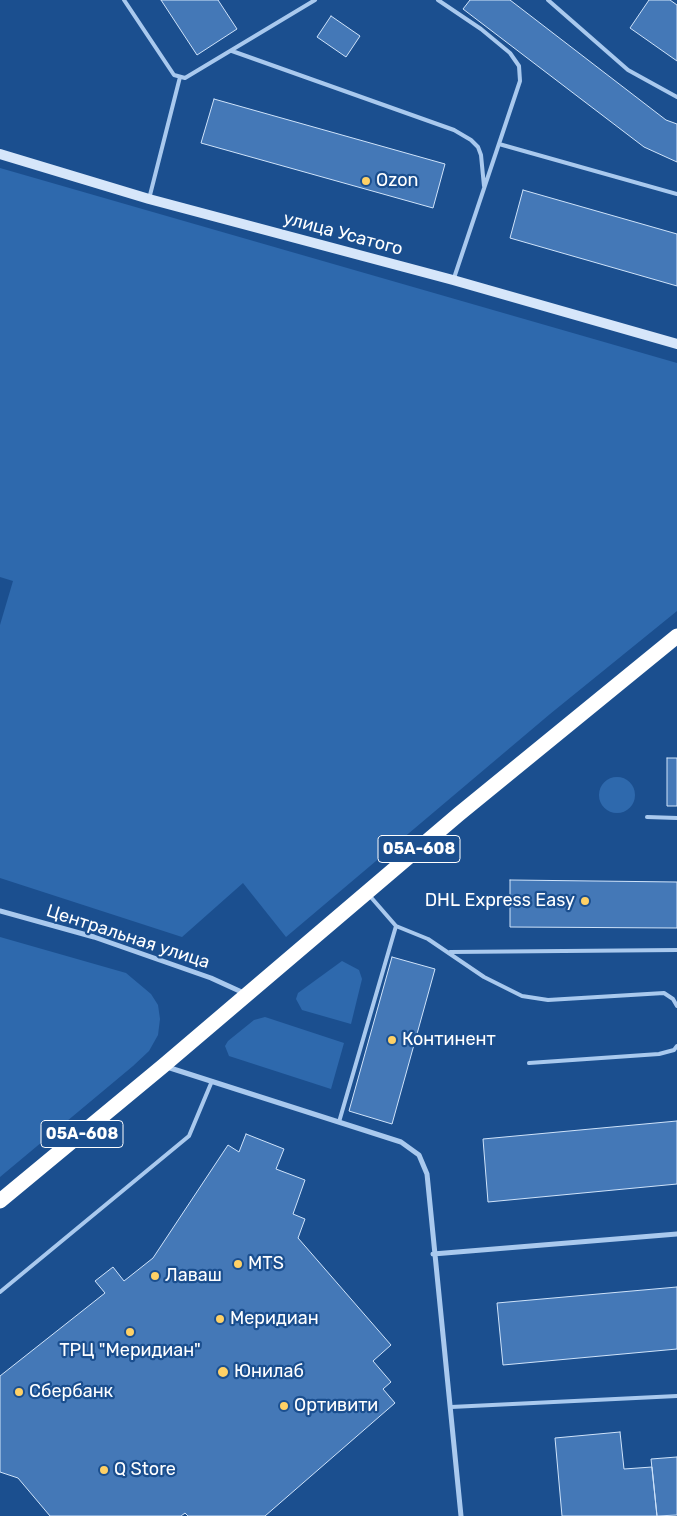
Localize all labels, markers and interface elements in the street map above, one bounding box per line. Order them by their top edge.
place label: Ozon [376,170,418,192]
marker: Ozon [360,175,372,187]
street label: улица Усатого [281,208,405,260]
road number: 05А-608 [378,836,460,862]
place label: DHL Express Easy [425,890,575,912]
marker: DHL Express Easy [579,895,591,907]
street label: Центральная улица [44,900,212,974]
place label: Континент [402,1029,496,1051]
marker: Континент [386,1034,398,1046]
road number: 05А-608 [41,1120,123,1148]
place label: MTS [248,1253,284,1275]
marker: MTS [232,1258,244,1270]
place label: Лаваш [165,1265,222,1287]
marker: Лаваш [149,1270,161,1282]
place label: Меридиан [230,1308,319,1330]
marker: Меридиан [214,1313,226,1325]
marker: ТРЦ "Меридиан" [124,1326,136,1338]
place label: ТРЦ "Меридиан" [59,1340,201,1362]
place label: Юнилаб [234,1361,304,1383]
marker: Юнилаб [216,1365,230,1379]
place label: Сбербанк [29,1381,113,1403]
marker: Сбербанк [13,1386,25,1398]
place label: Ортивити [294,1395,378,1417]
marker: Ортивити [278,1400,290,1412]
place label: Q Store [114,1459,176,1481]
marker: Q Store [98,1464,110,1476]

